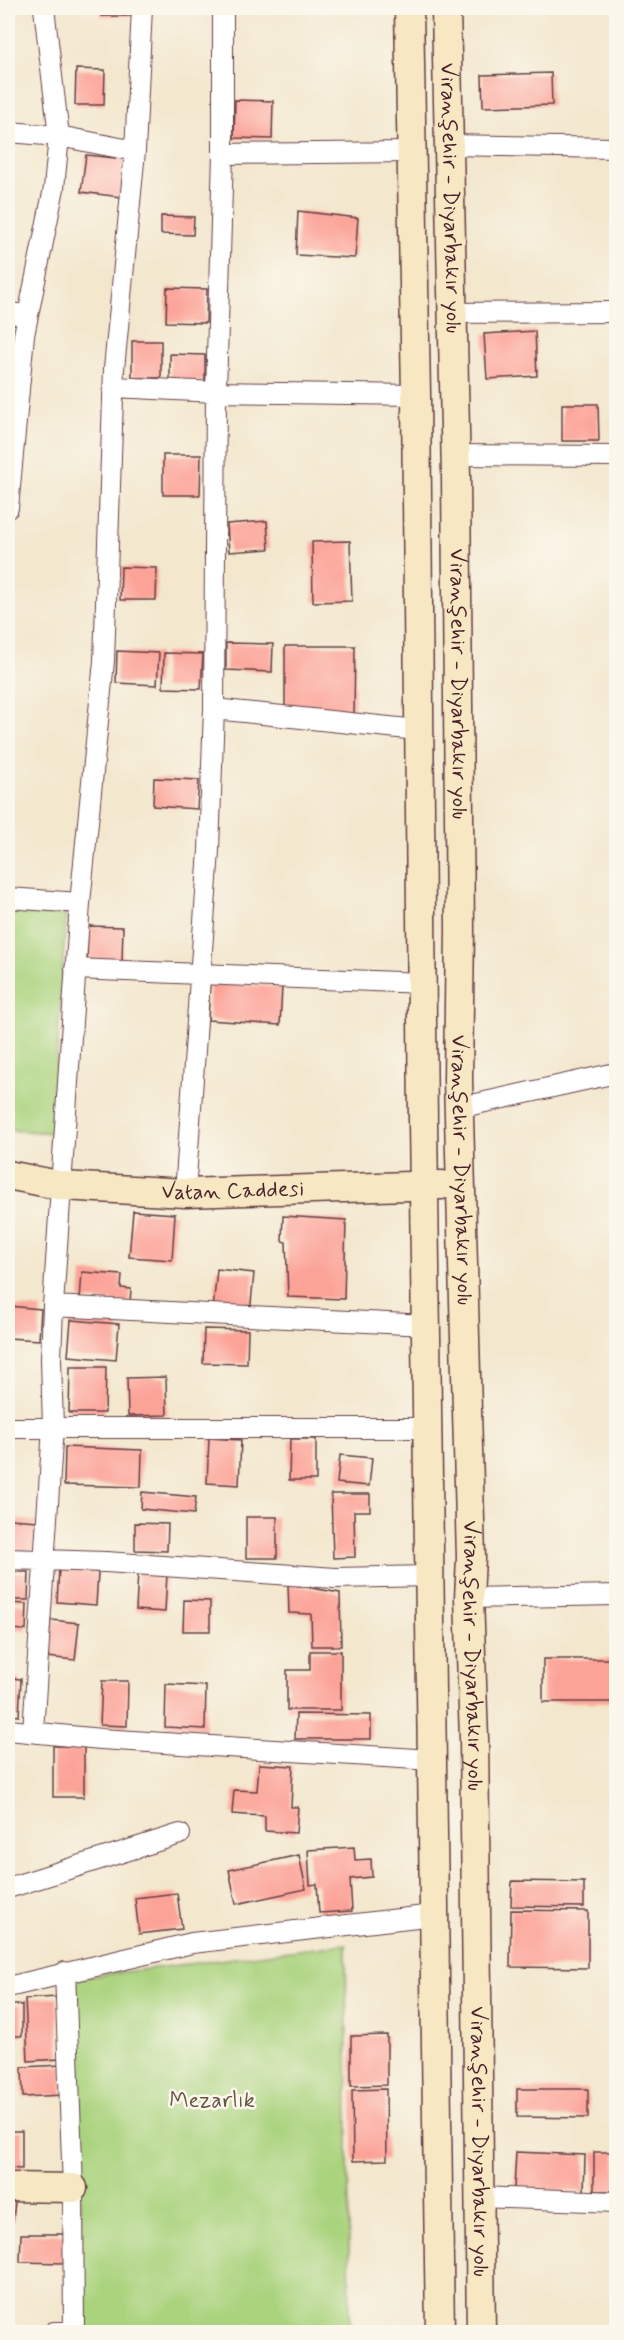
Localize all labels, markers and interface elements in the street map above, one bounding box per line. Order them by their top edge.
street label: Viranşehir - Diyarbakır yolu [433,62,467,334]
street label: Viranşehir - Diyarbakır yolu [443,548,473,819]
street label: Viranşehir - Diyarbakır yolu [444,1034,478,1306]
street label: Vatan Caddesi [160,1175,305,1207]
street label: Viranşehir - Diyarbakır yolu [455,1520,489,1791]
street label: Viranşehir - Diyarbakır yolu [463,2006,494,2277]
park label: Mezarlık [169,2087,255,2115]

